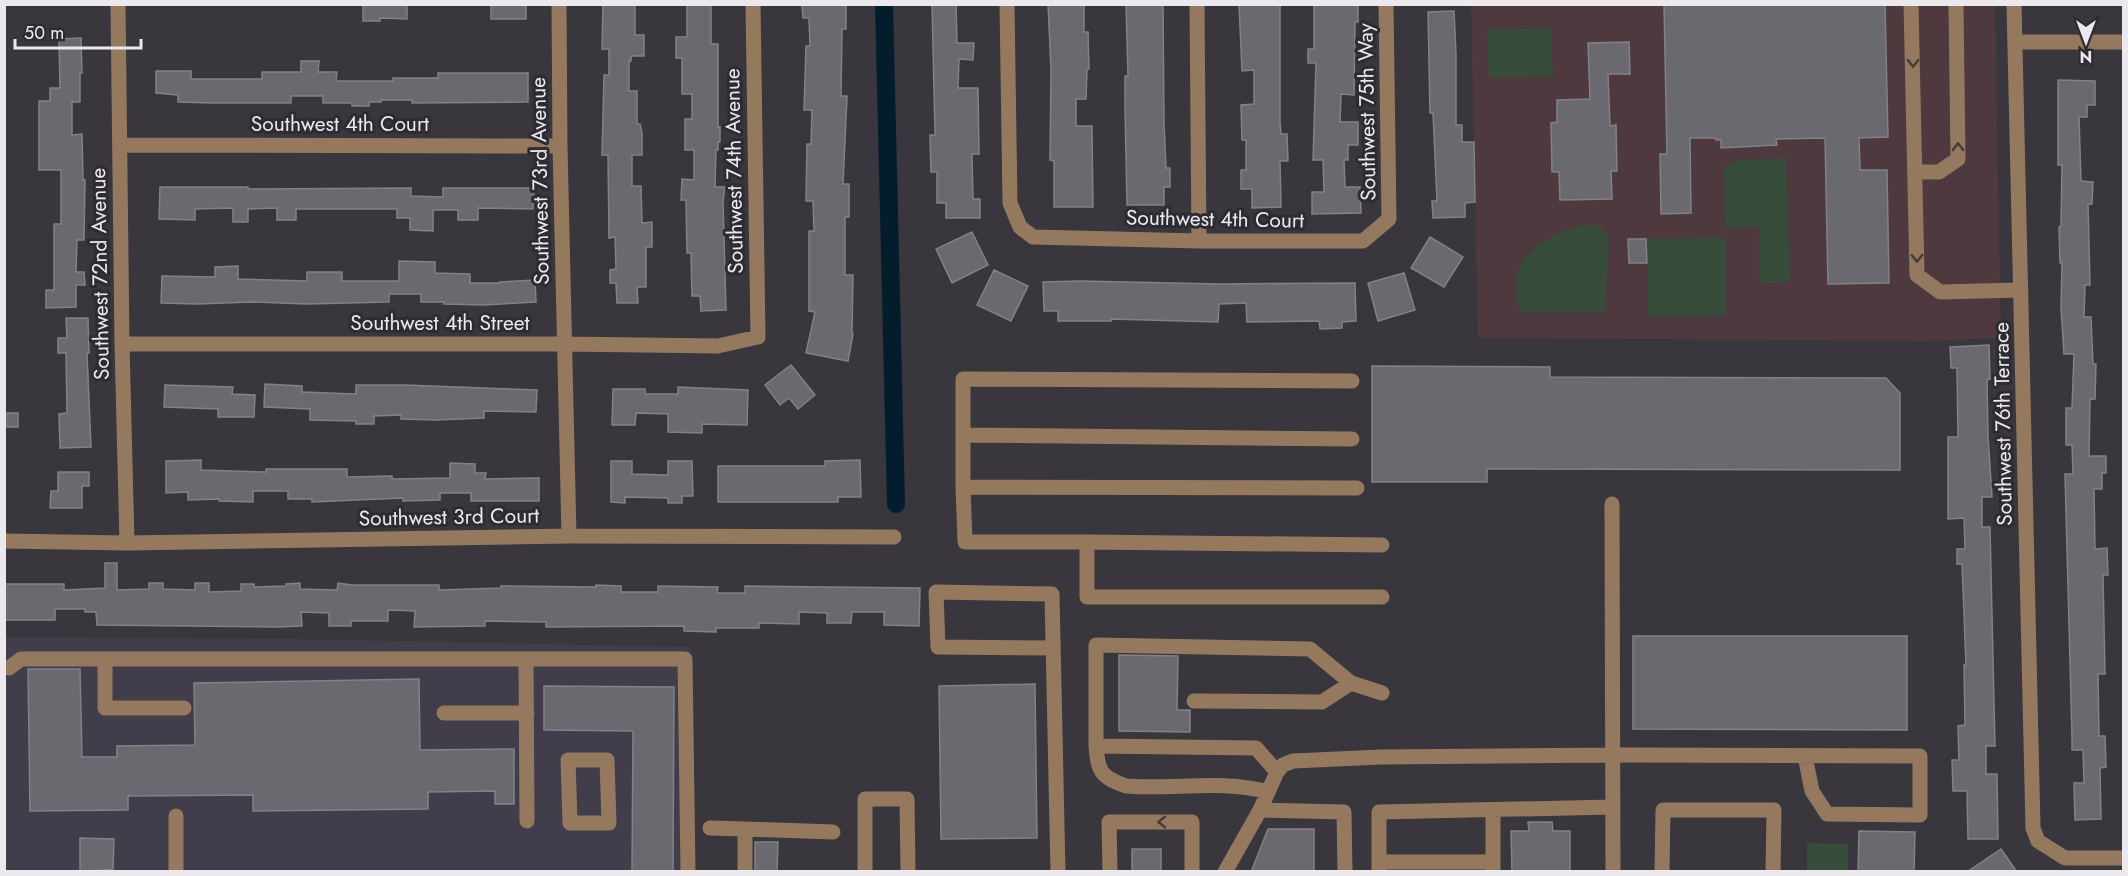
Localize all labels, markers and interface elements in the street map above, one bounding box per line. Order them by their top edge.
scale bar [15,12,141,50]
north arrow [2056,12,2116,72]
text: 50 m [24,20,64,46]
street label: Southwest 75th Way [1350,22,1384,201]
text: N [2080,45,2092,68]
one-way arrow [1906,58,1919,67]
street label: Southwest 74th Avenue [717,68,751,274]
street label: Southwest 73rd Avenue [523,77,557,285]
street label: Southwest 4th Court [251,109,429,139]
one-way arrow [1951,142,1964,151]
street label: Southwest 72nd Avenue [83,167,117,380]
street label: Southwest 4th Court [1126,202,1304,236]
one-way arrow [1911,253,1923,262]
street label: Southwest 4th Street [350,308,530,338]
street label: Southwest 76th Terrace [1986,322,2020,526]
street label: Southwest 3rd Court [358,500,540,534]
one-way arrow [1158,816,1167,828]

